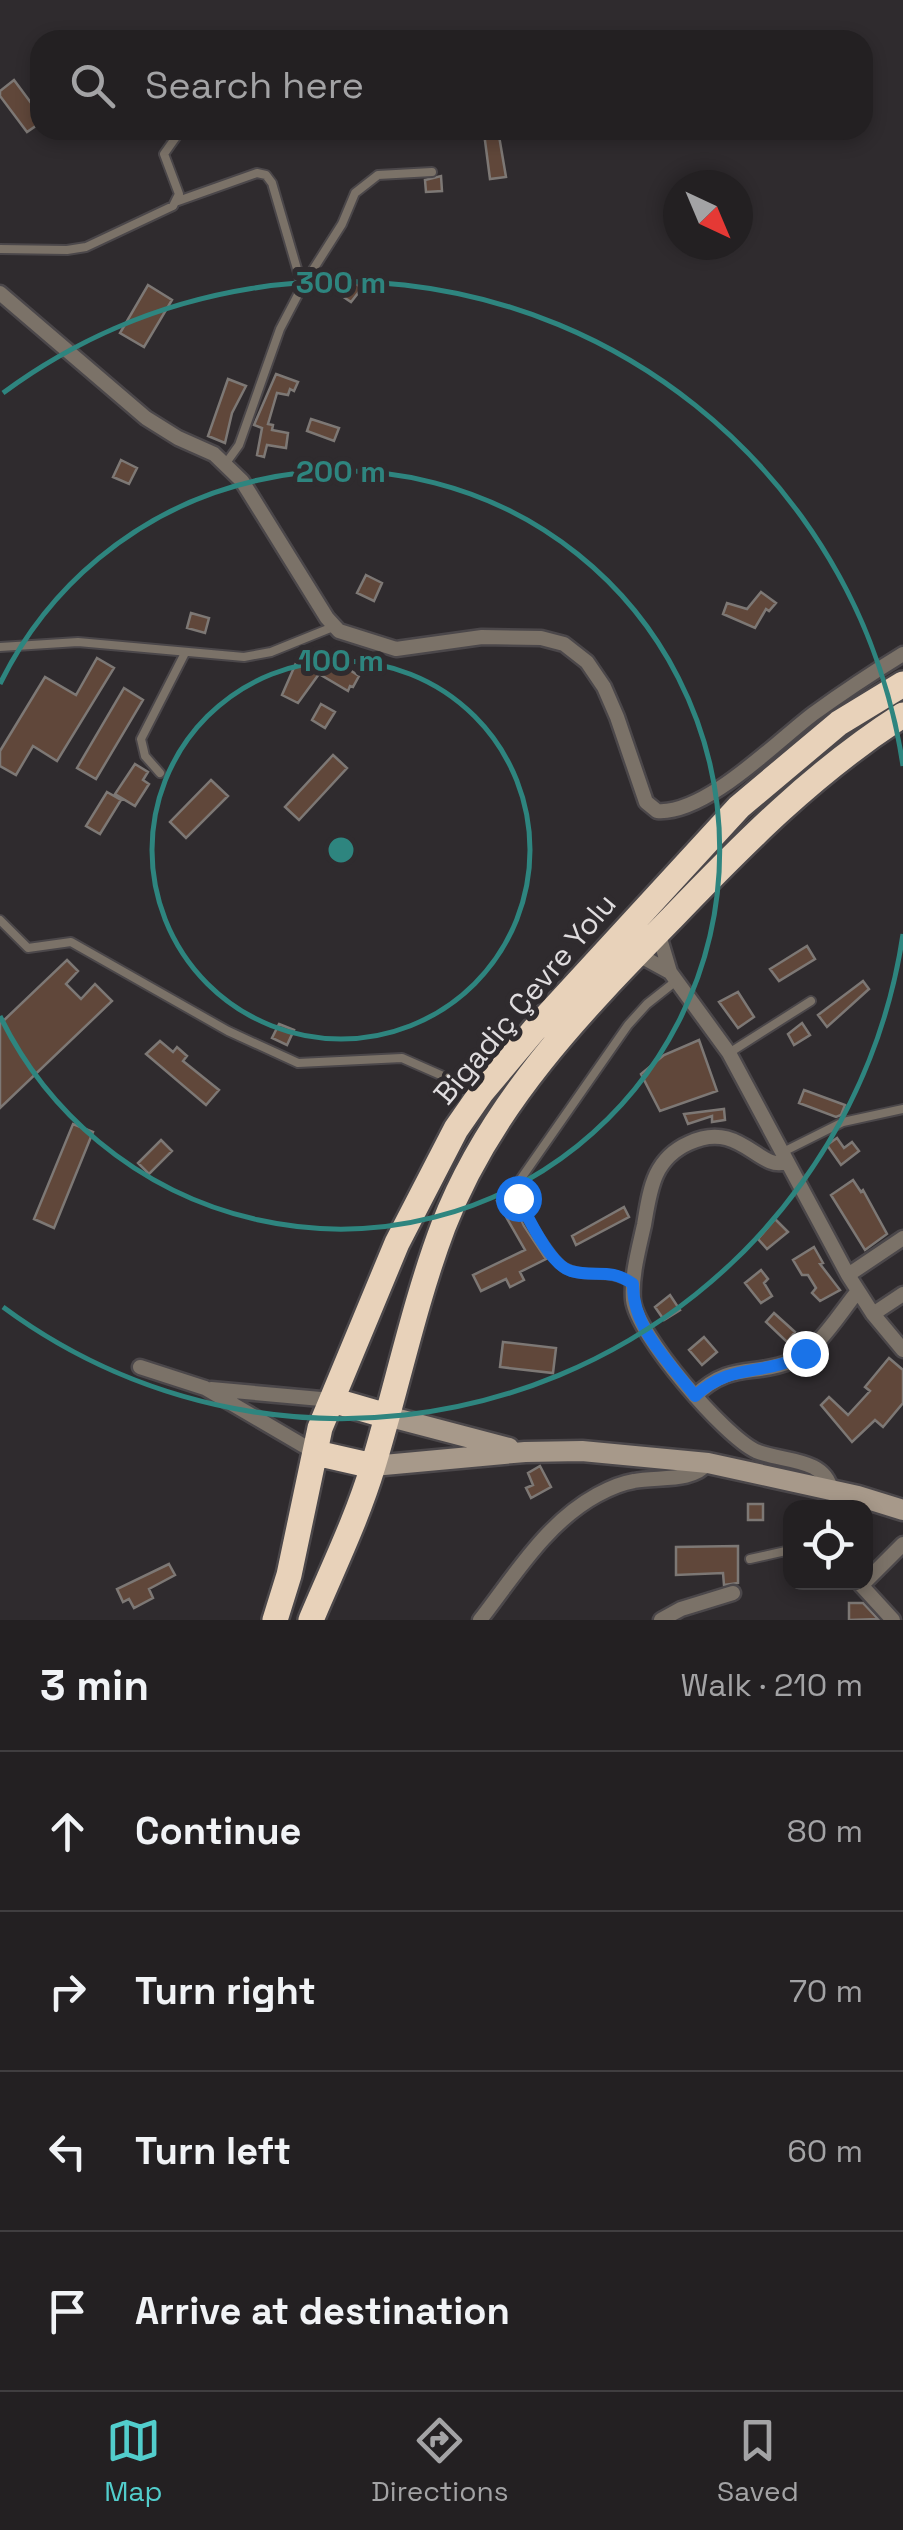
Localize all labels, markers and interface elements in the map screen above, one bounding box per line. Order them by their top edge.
search box [30,30,873,140]
icon: search [65,58,120,113]
text: Search here [145,61,364,109]
north arrow [663,170,753,260]
text: 300 m [296,263,386,302]
text: 200 m [296,452,386,491]
text: 100 m [298,641,384,680]
centre of rings [323,832,359,868]
street label: Bigadiç Çevre Yolu [425,885,624,1112]
route start [496,1176,542,1222]
route end [783,1331,829,1377]
map controls [783,1500,873,1590]
button: locate [783,1500,873,1590]
text: 3 min [40,1659,149,1712]
text: Walk · 210 m [681,1665,863,1705]
icon: ahead [40,1804,95,1859]
text: Continue [135,1807,301,1855]
text: 80 m [787,1811,863,1851]
icon: right [40,1964,95,2019]
text: Turn right [135,1967,316,2015]
text: 70 m [789,1971,863,2011]
icon: left [40,2124,95,2179]
text: Turn left [135,2127,291,2175]
text: 60 m [787,2131,863,2171]
icon: arrive [40,2284,95,2339]
text: Arrive at destination [135,2287,510,2335]
tab: Map [104,2413,163,2509]
tab: Directions [371,2413,508,2509]
tab: Saved [717,2413,799,2509]

